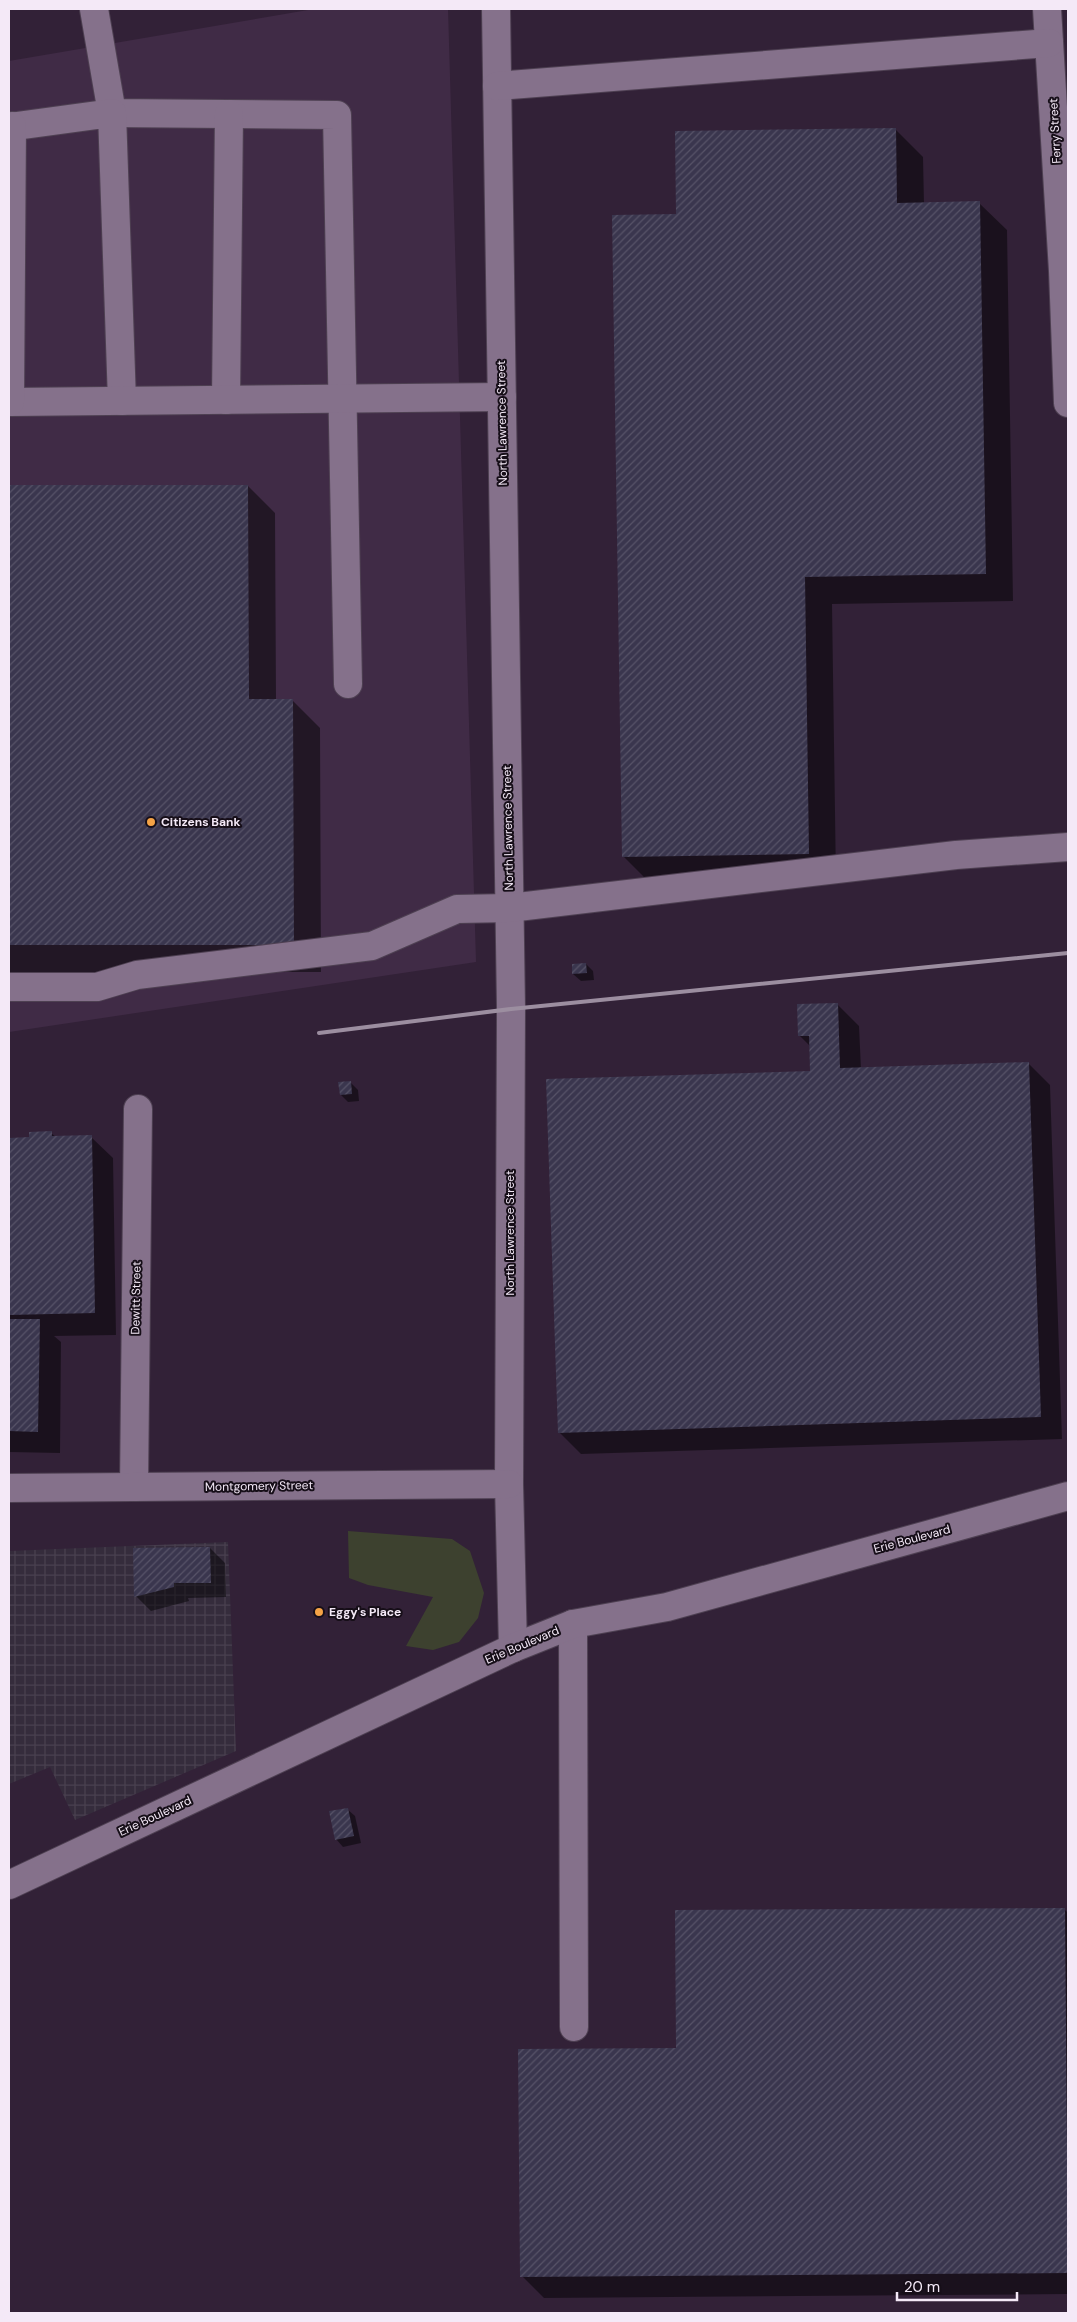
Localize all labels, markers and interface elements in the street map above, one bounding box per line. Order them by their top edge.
street label: Ferry Street [1045,97,1065,164]
street label: North Lawrence Street [493,360,511,486]
street label: North Lawrence Street [499,765,517,891]
place label: Citizens Bank [161,814,240,830]
marker: Citizens Bank [145,816,157,828]
street label: North Lawrence Street [502,1170,518,1296]
street label: Dewitt Street [127,1261,145,1335]
street label: Montgomery Street [205,1477,314,1495]
street label: Erie Boulevard [872,1521,952,1557]
place label: Eggy's Place [329,1604,401,1620]
marker: Eggy's Place [313,1606,325,1618]
street label: Erie Boulevard [483,1622,561,1668]
street label: Erie Boulevard [116,1792,194,1840]
scale bar [897,2270,1017,2302]
text: 20 m [904,2277,940,2297]

